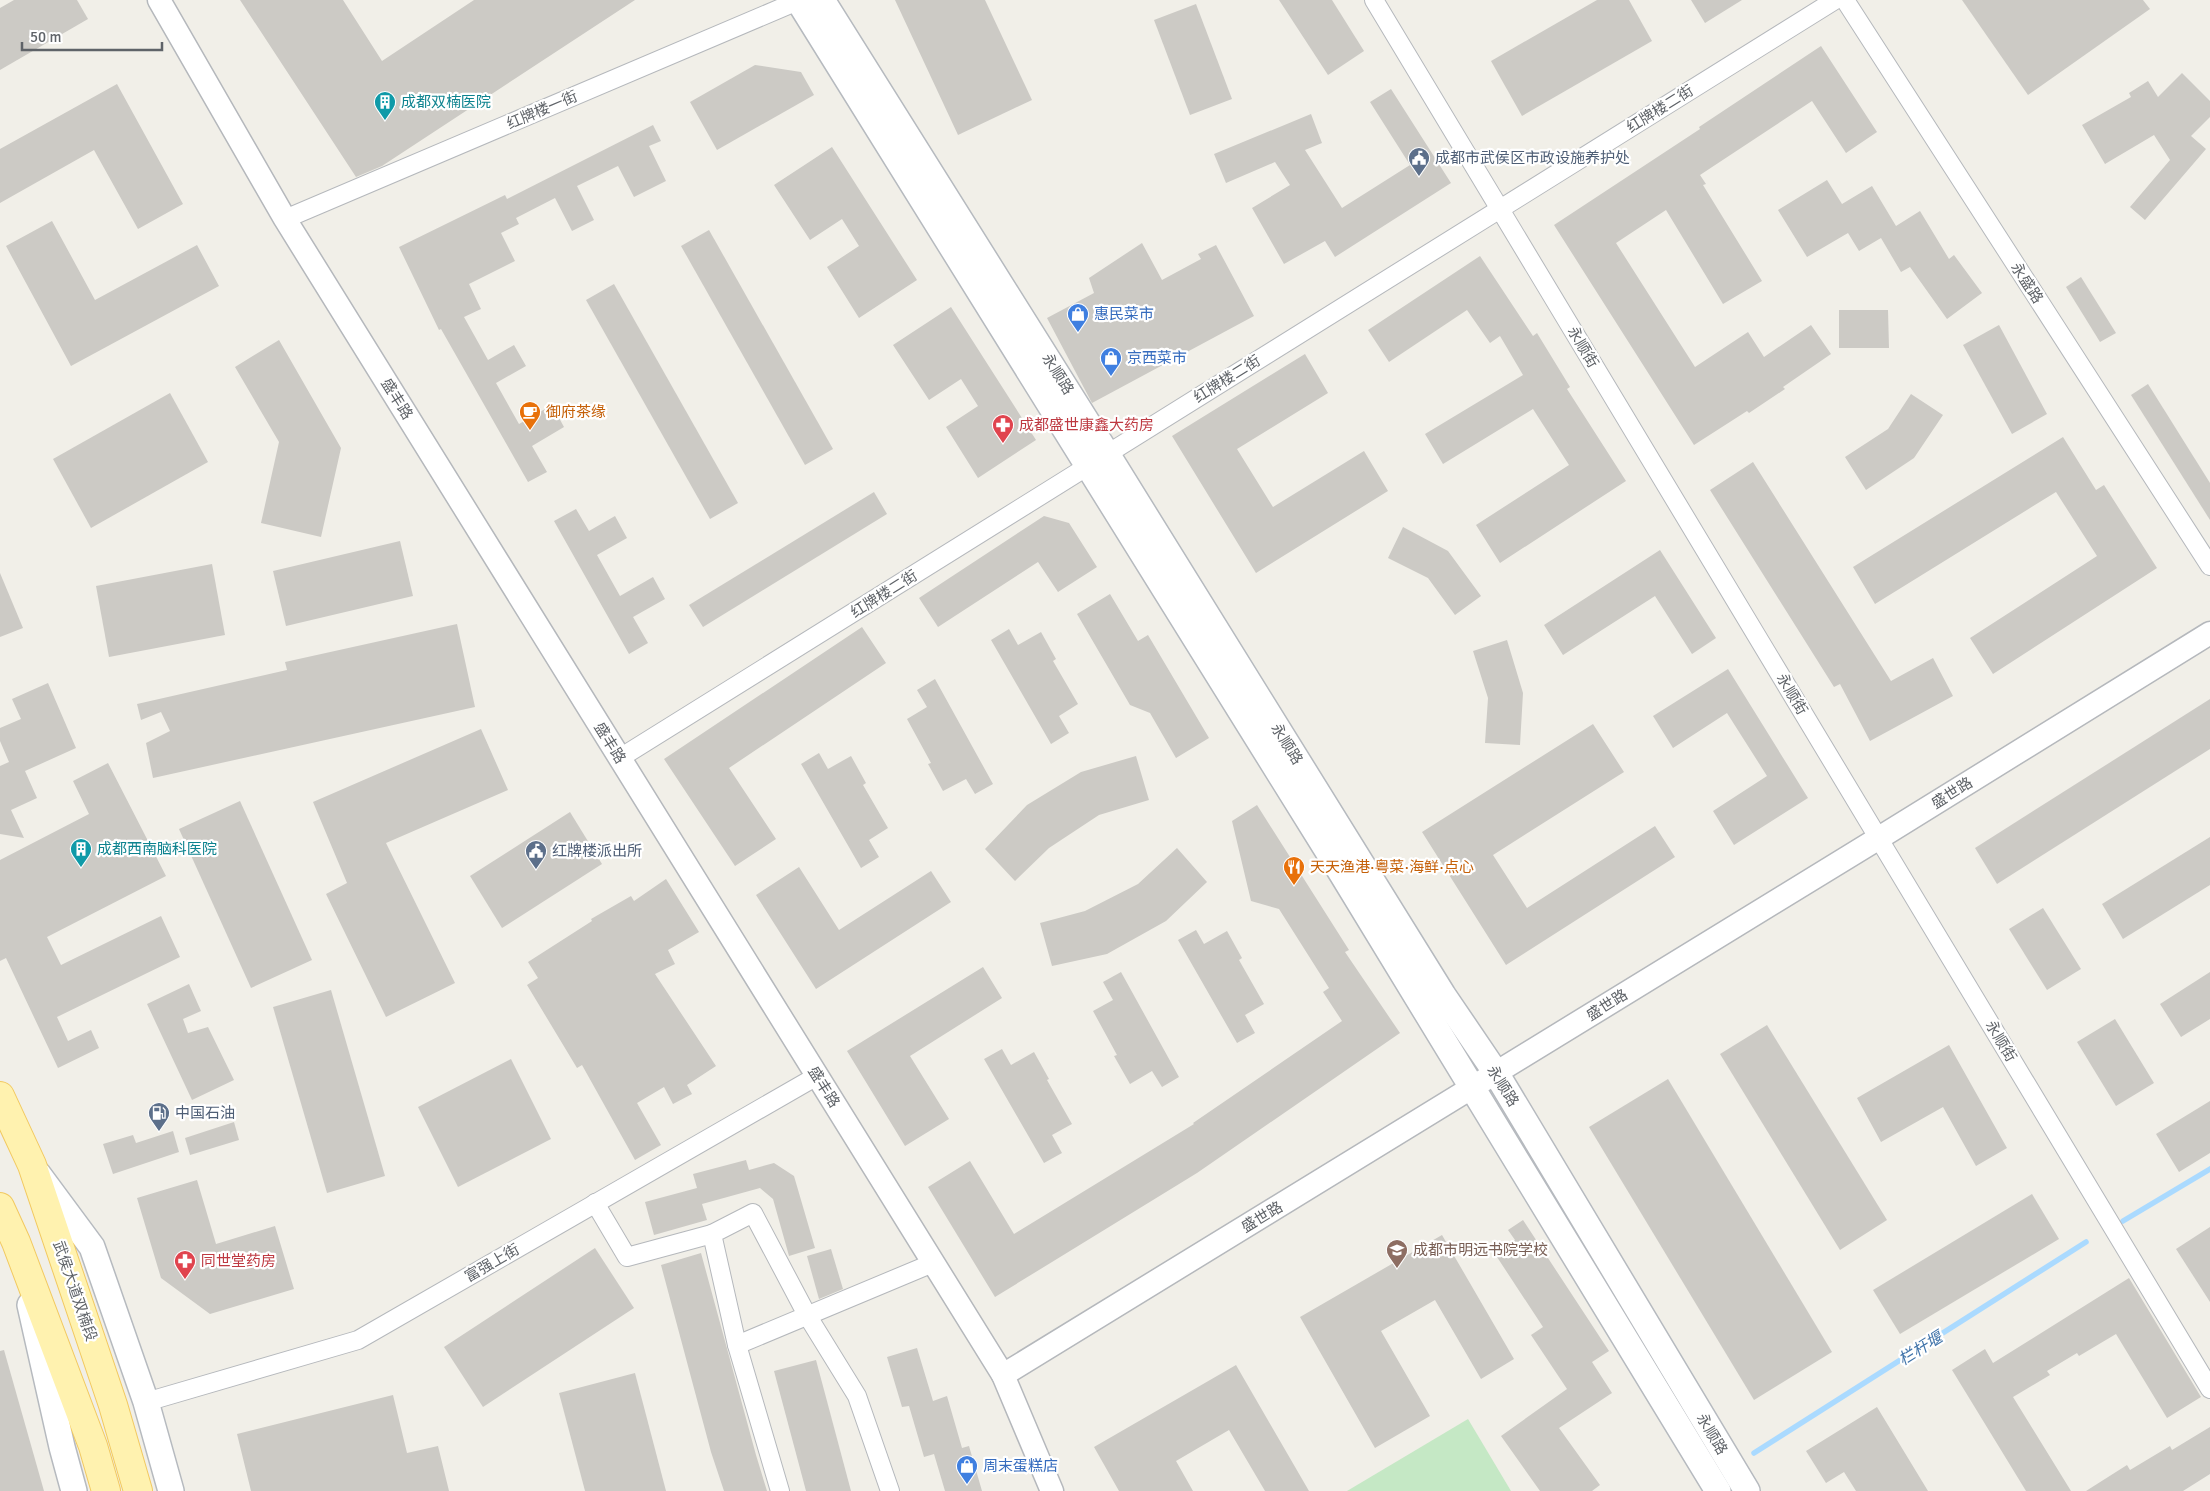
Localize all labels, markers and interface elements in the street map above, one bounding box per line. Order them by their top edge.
scale bar [22,20,162,52]
text: 50 m [30,28,61,46]
street label: 红牌楼二街 [1623,81,1697,137]
street label: 红牌楼一街 [504,87,580,133]
building icon: 成都双楠医院 [373,90,397,121]
place label: 成都双楠医院 [401,93,491,111]
public building icon: 成都市武侯区市政设施养护处 [1407,146,1431,177]
place label: 成都市武侯区市政设施养护处 [1435,149,1630,167]
street label: 永盛路 [2007,259,2047,307]
shop icon: 惠民菜市 [1066,302,1090,333]
place label: 惠民菜市 [1094,305,1154,323]
street label: 永顺街 [1564,323,1602,371]
shop icon: 京西菜市 [1099,346,1123,377]
place label: 京西菜市 [1127,349,1187,367]
street label: 永顺路 [1038,350,1078,398]
street label: 红牌楼二街 [1190,351,1264,407]
street label: 盛丰路 [377,375,417,423]
cafe icon: 御府茶缘 [518,400,542,431]
place label: 御府茶缘 [546,403,606,421]
pharmacy icon: 成都盛世康鑫大药房 [991,413,1015,444]
place label: 成都盛世康鑫大药房 [1019,416,1154,434]
street label: 红牌楼二街 [847,566,921,622]
street label: 永顺街 [1773,670,1811,718]
street label: 盛丰路 [590,719,630,767]
street label: 永顺路 [1267,720,1307,768]
street label: 盛世路 [1928,773,1976,813]
building icon: 成都西南脑科医院 [69,837,93,868]
public building icon: 红牌楼派出所 [524,839,548,870]
place label: 成都西南脑科医院 [97,840,217,858]
place label: 红牌楼派出所 [552,842,642,860]
restaurant icon: 天天渔港·粤菜·海鲜·点心 [1282,855,1306,886]
place label: 天天渔港·粤菜·海鲜·点心 [1310,858,1474,876]
street label: 盛世路 [1583,985,1631,1025]
street label: 永顺街 [1982,1017,2020,1065]
street label: 永顺路 [1483,1062,1523,1110]
street label: 盛丰路 [804,1063,844,1111]
fuel station icon: 中国石油 [147,1101,171,1132]
place label: 中国石油 [175,1104,235,1122]
street label: 盛世路 [1238,1198,1286,1236]
street label: 武侯大道双楠段 [49,1238,101,1344]
school or university icon: 成都市明远书院学校 [1385,1238,1409,1269]
street label: 富强上街 [462,1240,522,1286]
place label: 成都市明远书院学校 [1413,1241,1548,1259]
pharmacy icon: 同世堂药房 [173,1249,197,1280]
place label: 同世堂药房 [201,1252,276,1270]
water label: 栏杆堰 [1895,1326,1949,1370]
street label: 永顺路 [1693,1410,1731,1458]
shop icon: 周末蛋糕店 [955,1454,979,1485]
place label: 周末蛋糕店 [983,1457,1058,1475]

